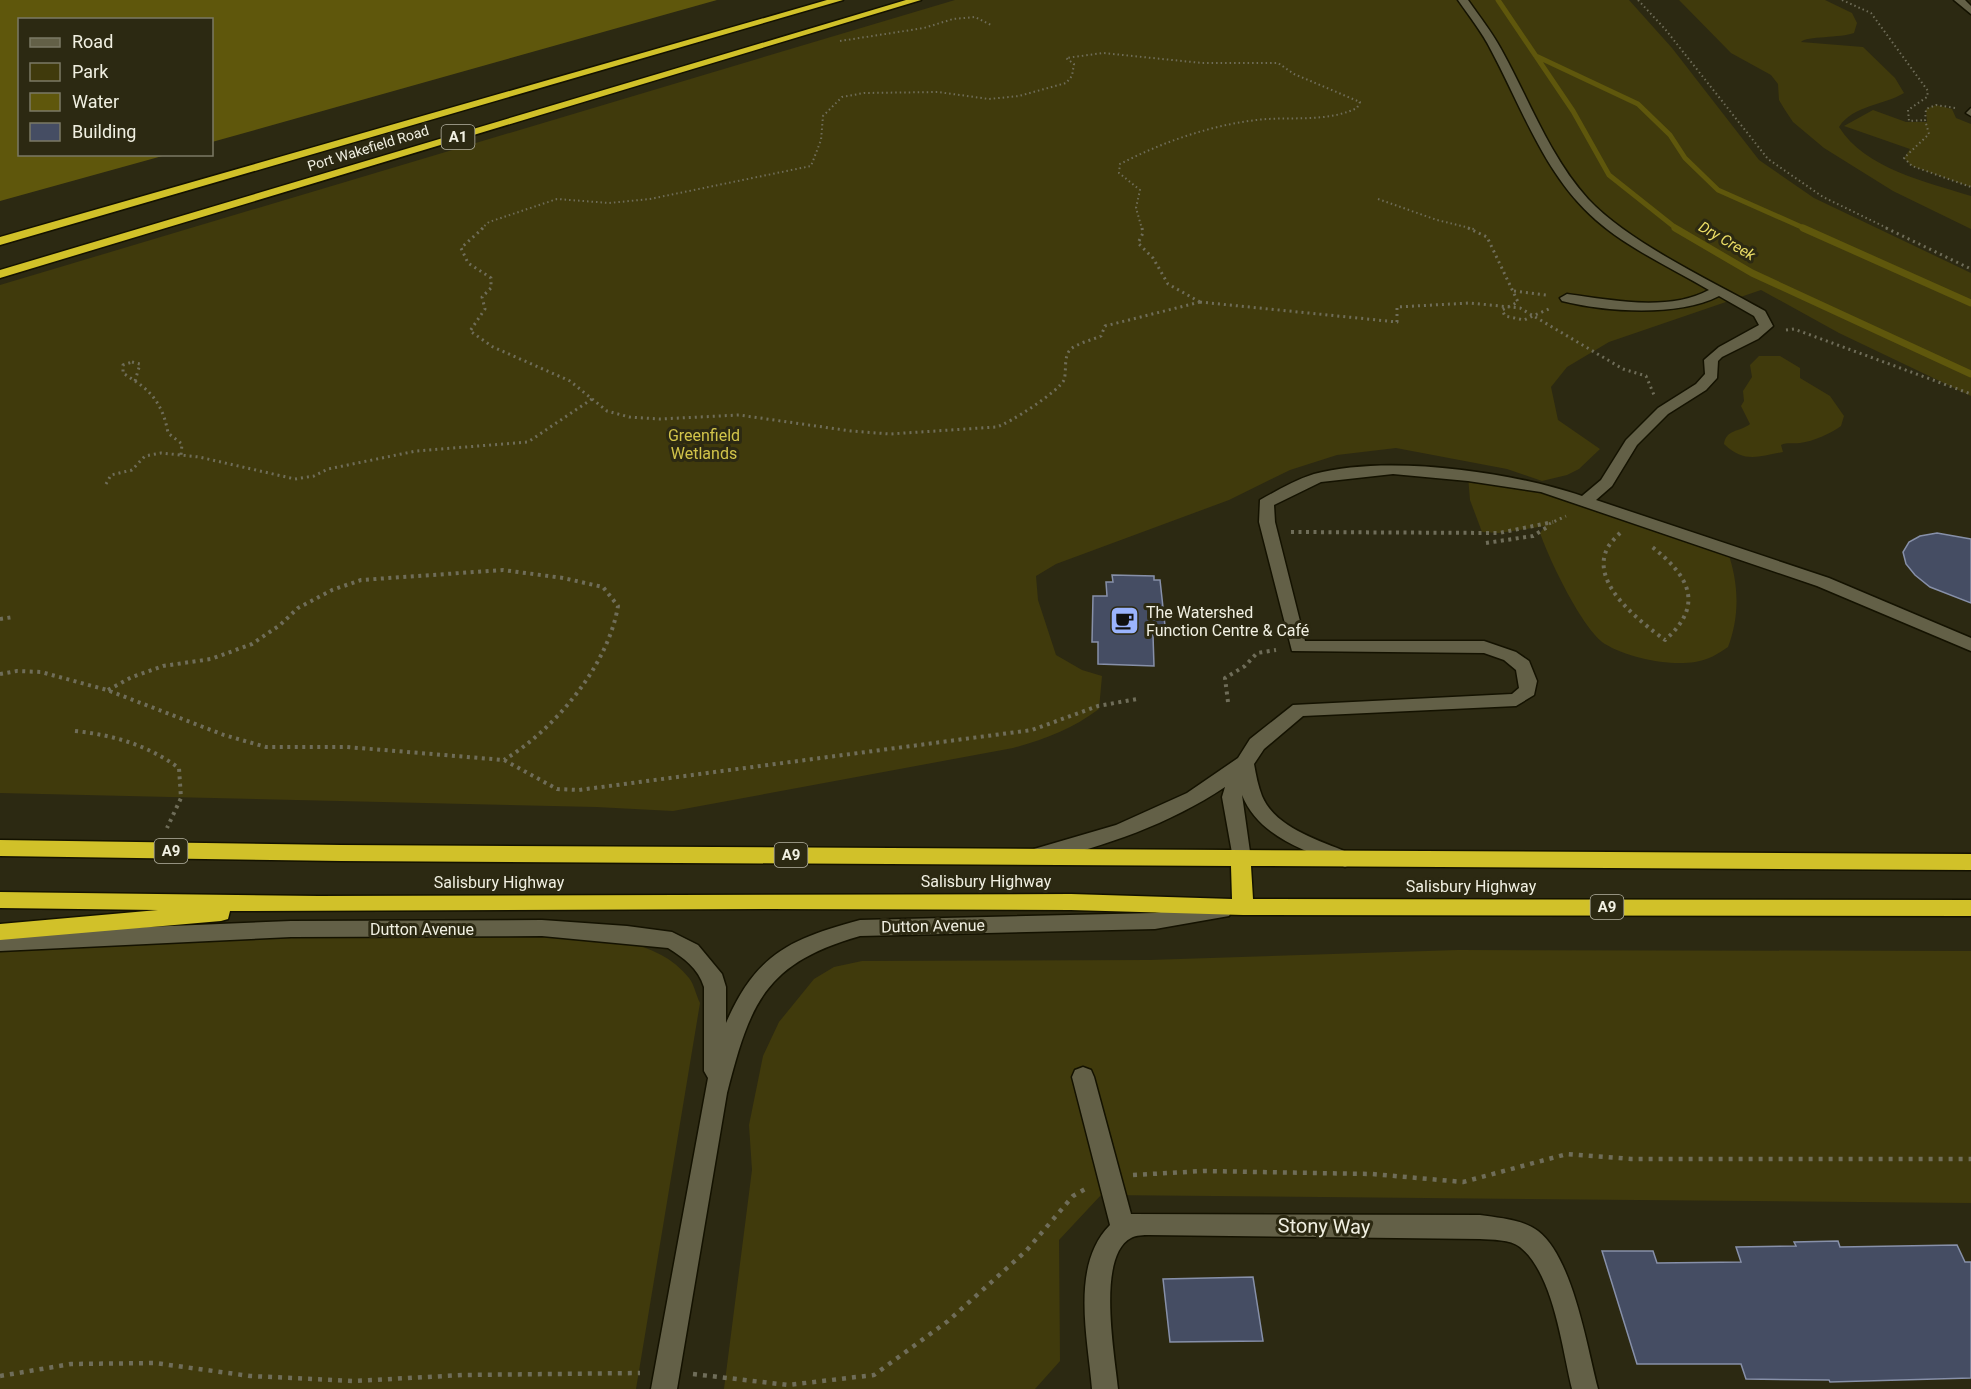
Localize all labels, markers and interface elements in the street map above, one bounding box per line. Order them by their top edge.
legend [18,18,213,156]
text: Road [72,31,113,52]
text: Park [72,61,109,82]
text: Water [72,91,119,112]
text: Building [72,121,136,142]
street label: Port Wakefield Road [305,122,431,174]
road number: A1 [442,125,474,149]
water label: Dry Creek [1696,218,1759,265]
park label: Greenfield Wetlands [668,426,740,463]
place label: The Watershed Function Centre & Café [1146,603,1309,640]
cafe icon: The Watershed Function Centre & Café [1109,605,1141,637]
road number: A9 [154,839,188,863]
road number: A9 [774,843,808,867]
street label: Salisbury Highway [921,872,1052,891]
street label: Salisbury Highway [434,873,565,892]
street label: Salisbury Highway [1406,877,1537,896]
road number: A9 [1590,895,1624,919]
street label: Dutton Avenue [881,916,985,936]
street label: Dutton Avenue [370,920,474,939]
street label: Stony Way [1277,1213,1371,1239]

